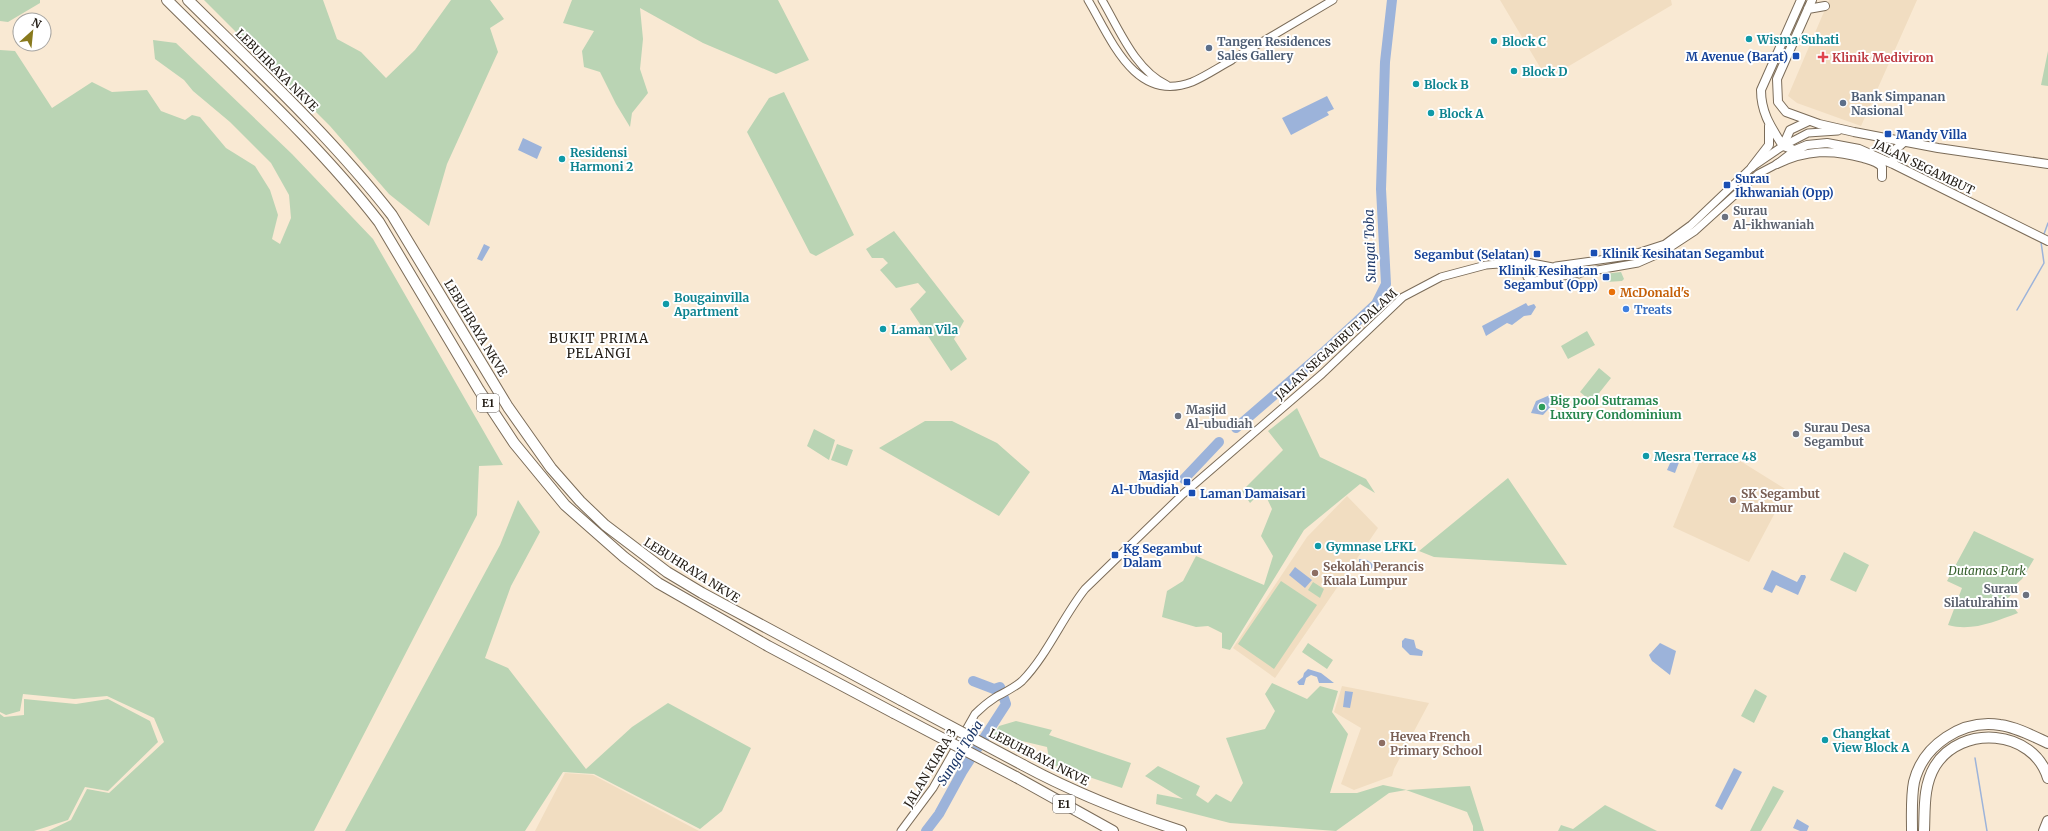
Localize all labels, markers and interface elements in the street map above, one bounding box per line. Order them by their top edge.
north arrow [12,12,52,52]
text: N [29,15,44,31]
street label: LEBUHRAYA NKVE [233,26,322,115]
place label: Wisma Suhati [1756,32,1839,47]
place label: Tangen Residences Sales Gallery [1217,34,1331,63]
place label: Block C [1502,34,1546,49]
marker: Wisma Suhati [1744,34,1754,44]
marker: Block C [1489,36,1499,46]
marker: Tangen Residences Sales Gallery [1204,43,1214,53]
place label: M Avenue (Barat) [1686,49,1788,64]
place label: Klinik Mediviron [1832,50,1934,65]
marker: M Avenue (Barat) [1791,51,1801,61]
marker: Klinik Mediviron [1817,51,1829,63]
place label: Block D [1522,64,1567,79]
marker: Block D [1509,66,1519,76]
place label: Block B [1424,77,1469,92]
marker: Block B [1411,79,1421,89]
place label: Bank Simpanan Nasional [1851,89,1945,118]
marker: Bank Simpanan Nasional [1838,98,1848,108]
place label: Block A [1439,106,1484,121]
marker: Block A [1426,108,1436,118]
place label: Mandy Villa [1896,127,1967,142]
marker: Mandy Villa [1883,129,1893,139]
street label: JALAN SEGAMBUT [1870,136,1978,198]
place label: Residensi Harmoni 2 [570,145,633,174]
marker: Residensi Harmoni 2 [557,154,567,164]
place label: Surau Ikhwaniah (Opp) [1735,171,1834,200]
marker: Surau Ikhwaniah (Opp) [1722,180,1732,190]
place label: Surau Al-ikhwaniah [1732,203,1814,232]
water label: Sungai Toba [1360,209,1380,283]
marker: Surau Al-ikhwaniah [1720,212,1730,222]
place label: Klinik Kesihatan Segambut [1602,246,1764,261]
place label: Segambut (Selatan) [1414,247,1529,262]
marker: Klinik Kesihatan Segambut [1589,248,1599,258]
marker: Segambut (Selatan) [1532,249,1542,259]
place label: Klinik Kesihatan Segambut (Opp) [1498,263,1598,292]
marker: Klinik Kesihatan Segambut (Opp) [1601,272,1611,282]
street label: LEBUHRAYA NKVE [441,277,511,379]
street label: JALAN SEGAMBUT DALAM [1271,285,1400,403]
place label: McDonald's [1620,285,1689,300]
marker: McDonald's [1607,287,1617,297]
place label: Bougainvilla Apartment [673,290,749,319]
marker: Bougainvilla Apartment [661,299,671,309]
place label: Treats [1634,302,1672,317]
marker: Treats [1621,304,1631,314]
place label: Laman Vila [891,322,958,337]
marker: Laman Vila [878,324,888,334]
district label: BUKIT PRIMA PELANGI [549,330,649,362]
place label: Big pool Sutramas Luxury Condominium [1550,393,1682,422]
road number: E1 [477,394,499,412]
place label: Masjid Al-ubudiah [1185,402,1253,431]
marker: Big pool Sutramas Luxury Condominium [1537,402,1547,412]
marker: Masjid Al-ubudiah [1173,411,1183,421]
place label: Surau Desa Segambut [1804,420,1871,449]
marker: Surau Desa Segambut [1791,429,1801,439]
place label: Mesra Terrace 48 [1654,449,1757,464]
marker: Mesra Terrace 48 [1641,451,1651,461]
place label: Masjid Al-Ubudiah [1110,468,1180,497]
marker: Masjid Al-Ubudiah [1182,477,1192,487]
place label: Laman Damaisari [1200,486,1306,501]
place label: SK Segambut Makmur [1741,486,1820,515]
marker: Laman Damaisari [1187,488,1197,498]
marker: SK Segambut Makmur [1728,495,1738,505]
street label: LEBUHRAYA NKVE [641,534,743,606]
place label: Gymnase LFKL [1326,539,1416,554]
place label: Kg Segambut Dalam [1123,541,1202,570]
marker: Gymnase LFKL [1313,541,1323,551]
marker: Kg Segambut Dalam [1110,550,1120,560]
place label: Sekolah Perancis Kuala Lumpur [1323,559,1424,588]
park label: Dutamas Park [1947,563,2026,578]
marker: Sekolah Perancis Kuala Lumpur [1310,568,1320,578]
place label: Surau Silatulrahim [1944,581,2018,610]
marker: Surau Silatulrahim [2021,590,2031,600]
water label: Sungai Toba [933,717,987,789]
street label: LEBUHRAYA NKVE [986,725,1092,789]
street label: JALAN KIARA 3 [900,726,960,811]
place label: Changkat View Block A [1832,726,1910,755]
place label: Hevea French Primary School [1390,729,1482,758]
marker: Changkat View Block A [1820,735,1830,745]
marker: Hevea French Primary School [1377,738,1387,748]
road number: E1 [1053,795,1075,813]

